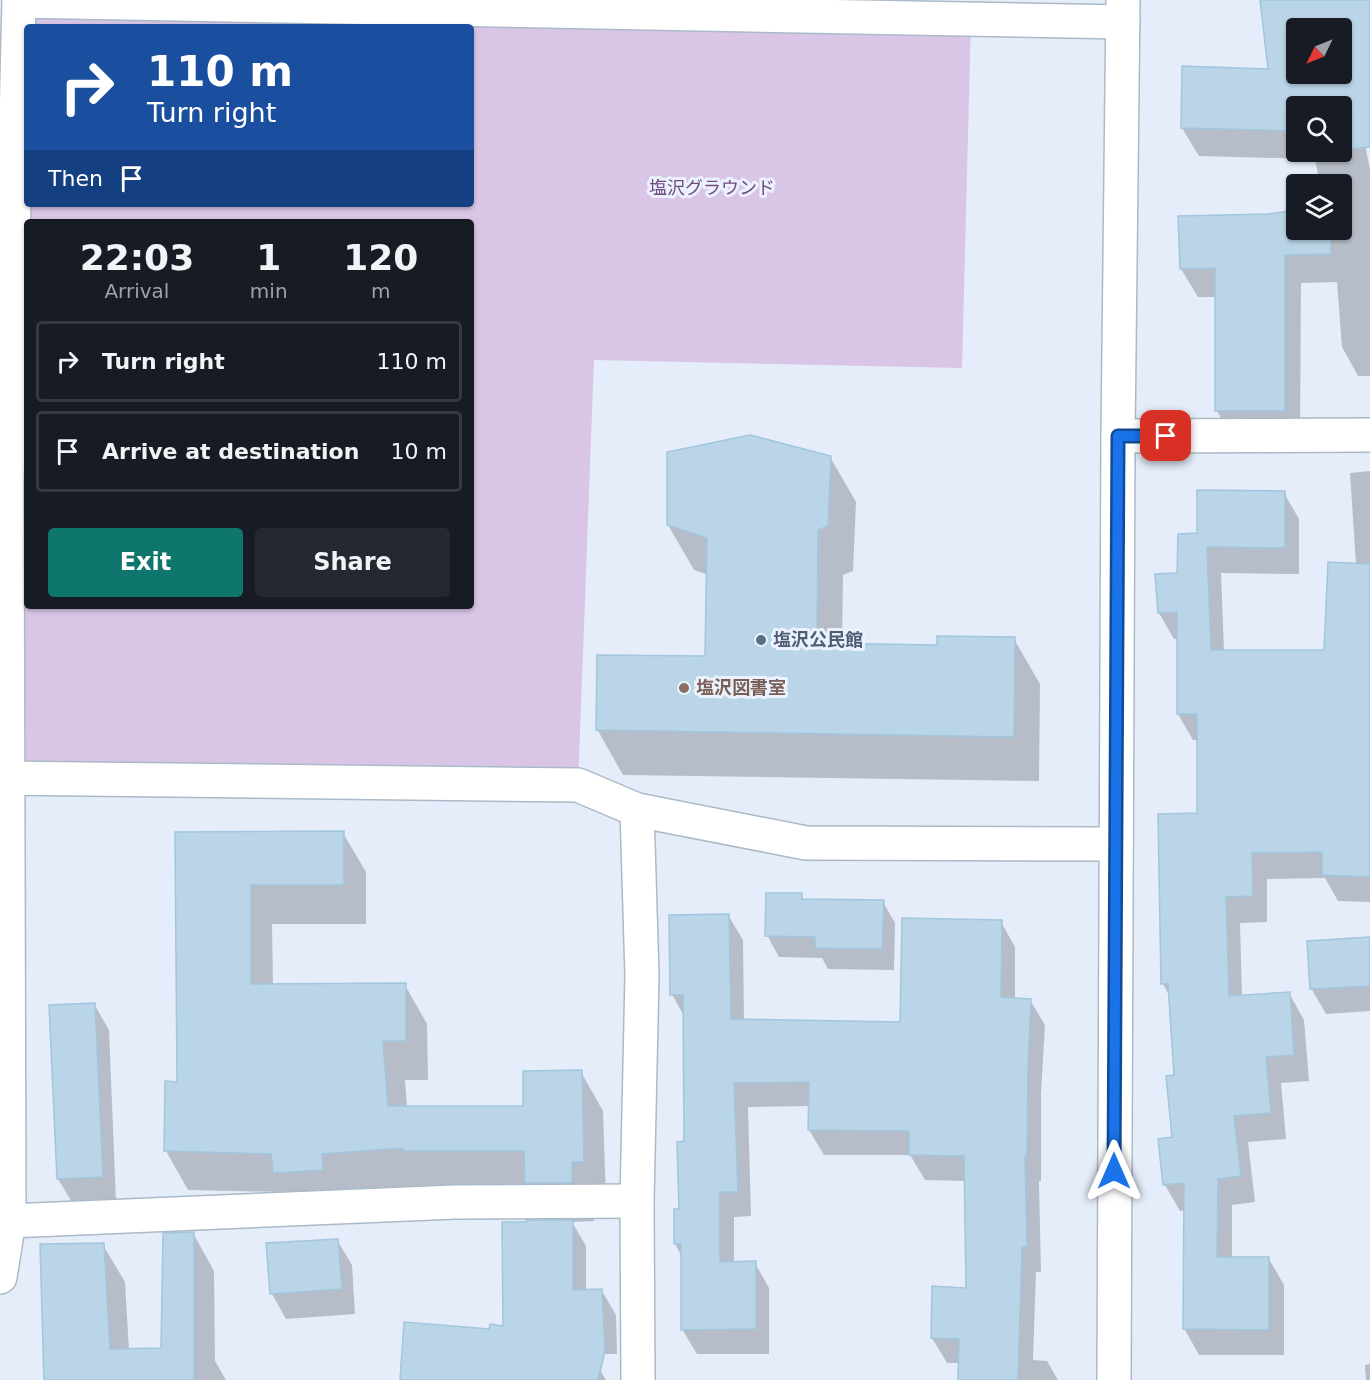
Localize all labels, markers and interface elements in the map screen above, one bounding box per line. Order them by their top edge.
north arrow [1286,18,1352,84]
map controls [1286,18,1352,240]
text: 110 m [147,47,293,96]
icon: right [48,48,126,126]
button: search [1286,96,1352,162]
text: Turn right [147,97,276,128]
icon: arrive [115,162,148,195]
text: Then [48,166,103,191]
button: layers [1286,174,1352,240]
park label: 塩沢グラウンド [649,177,775,198]
text: 22:03 [80,237,194,278]
text: 1 [256,237,281,278]
text: 120 [343,237,418,278]
text: Arrival [104,279,169,303]
text: min [250,279,288,303]
text: m [371,279,391,303]
icon: right [51,345,84,378]
text: Turn right [102,349,225,374]
text: 110 m [377,349,447,374]
pin [1140,410,1191,461]
icon: arrive [1149,419,1182,452]
icon: arrive [51,435,84,468]
text: Arrive at destination [102,439,359,464]
text: 10 m [391,439,447,464]
button: Exit [48,528,243,597]
button: Share [255,528,450,597]
place label: 塩沢公民館 [773,629,863,650]
marker: 塩沢公民館 [754,633,768,647]
place label: 塩沢図書室 [696,677,786,698]
marker: 塩沢図書室 [677,681,691,695]
position arrow [1082,1139,1146,1203]

